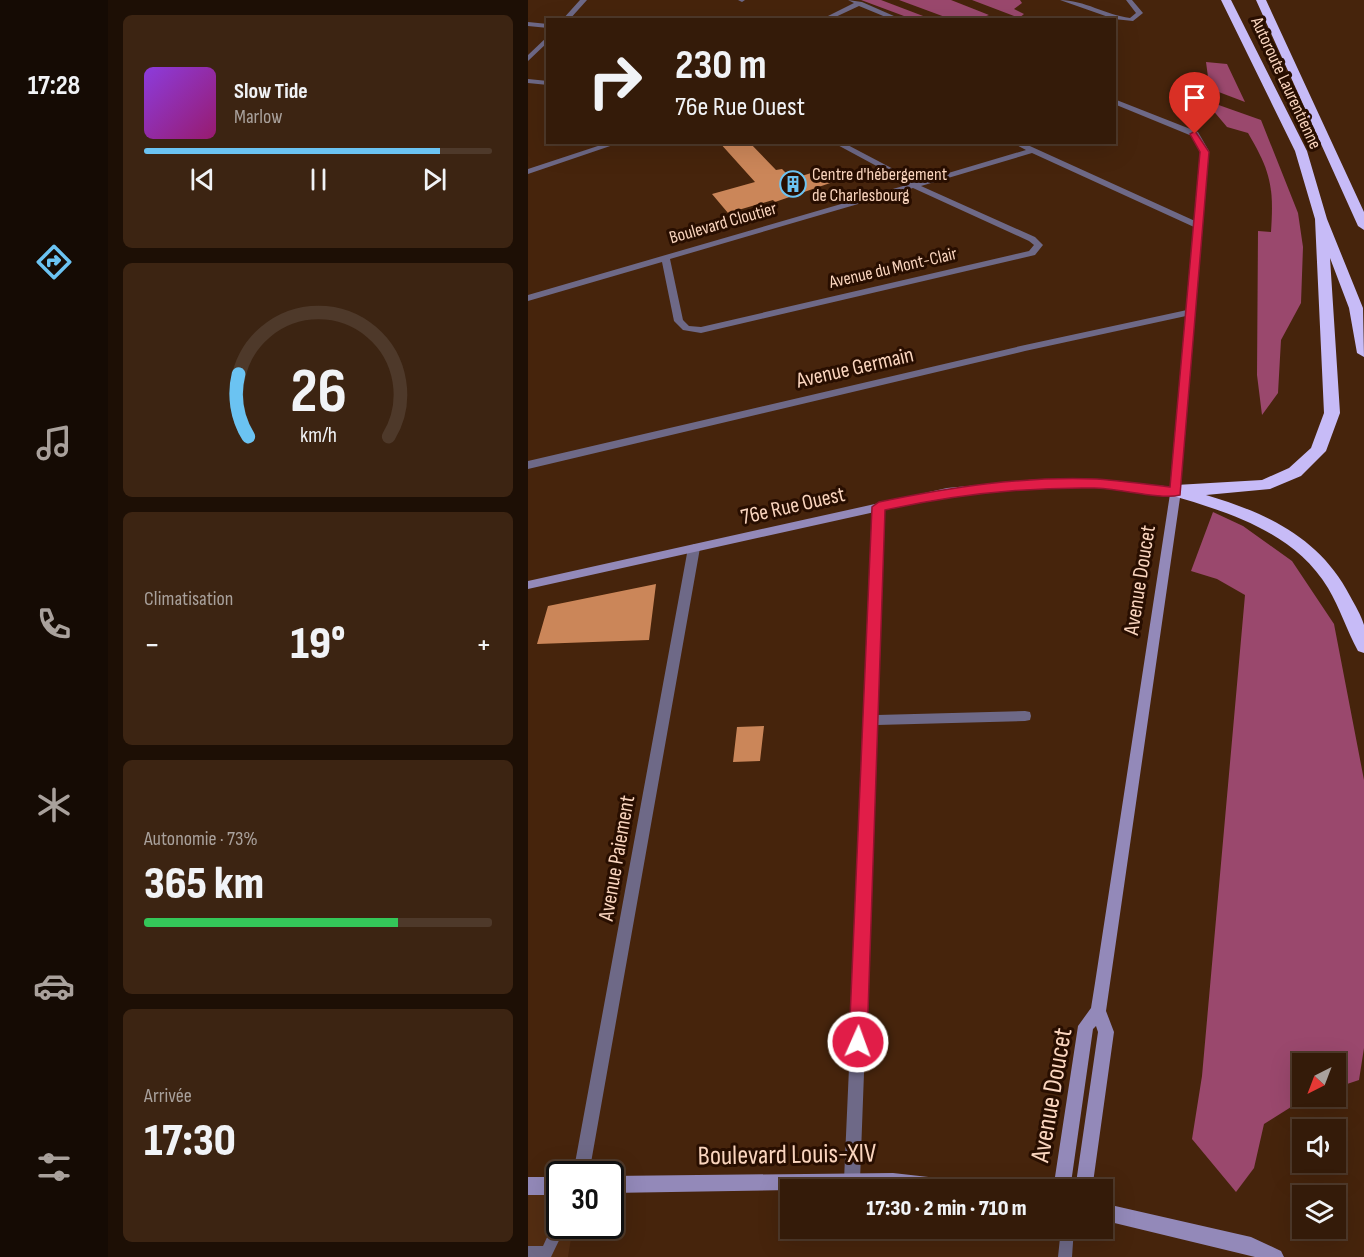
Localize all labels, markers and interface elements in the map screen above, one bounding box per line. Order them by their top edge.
street label: Autoroute Laurentienne [1246,13,1326,152]
text: 230 m [675,40,767,91]
icon: right [576,42,654,120]
text: 17:28 [28,70,80,102]
pin [1169,72,1220,134]
text: Slow Tide [234,78,308,105]
icon: arrive [1178,81,1211,114]
text: 76e Rue Ouest [675,91,805,123]
text: Marlow [234,105,282,129]
icon: previous [186,163,219,196]
icon: pause [302,163,335,196]
icon: next [418,163,451,196]
place label: Centre d'hébergement de Charlesbourg [812,164,948,206]
building icon: Centre d'hébergement de Charlesbourg [778,169,808,199]
street label: Boulevard Cloutier [667,198,779,248]
icon: directions [33,241,75,283]
street label: Avenue du Mont-Clair [826,243,959,293]
street label: Avenue Germain [793,341,916,395]
text: 26 [290,355,346,430]
icon: music [33,422,75,464]
text: km/h [299,424,337,449]
street label: 76e Rue Ouest [738,481,848,531]
street label: Avenue Doucet [1118,523,1162,638]
text: Climatisation [144,587,233,611]
icon: phone [33,603,75,645]
text: 19° [291,617,345,672]
text: − [144,625,160,665]
text: + [476,625,492,665]
icon: climate [33,784,75,826]
street label: Avenue Paiement [593,793,641,924]
text: Autonomie · 73% [144,827,258,851]
text: 365 km [144,857,264,912]
icon: car [33,965,75,1007]
position arrow [826,1010,890,1074]
street label: Avenue Doucet [1024,1025,1080,1166]
north arrow [1292,1053,1346,1107]
map controls [1292,1053,1346,1239]
text: Arrivée [144,1084,192,1108]
text: 17:30 [144,1114,236,1169]
button: sound [1292,1119,1346,1173]
street label: Boulevard Louis-XIV [697,1137,877,1173]
icon: filters [33,1146,75,1188]
speed limit sign: 30 [546,1161,624,1239]
button: layers [1292,1185,1346,1239]
text: 17:30 · 2 min · 710 m [866,1195,1027,1222]

